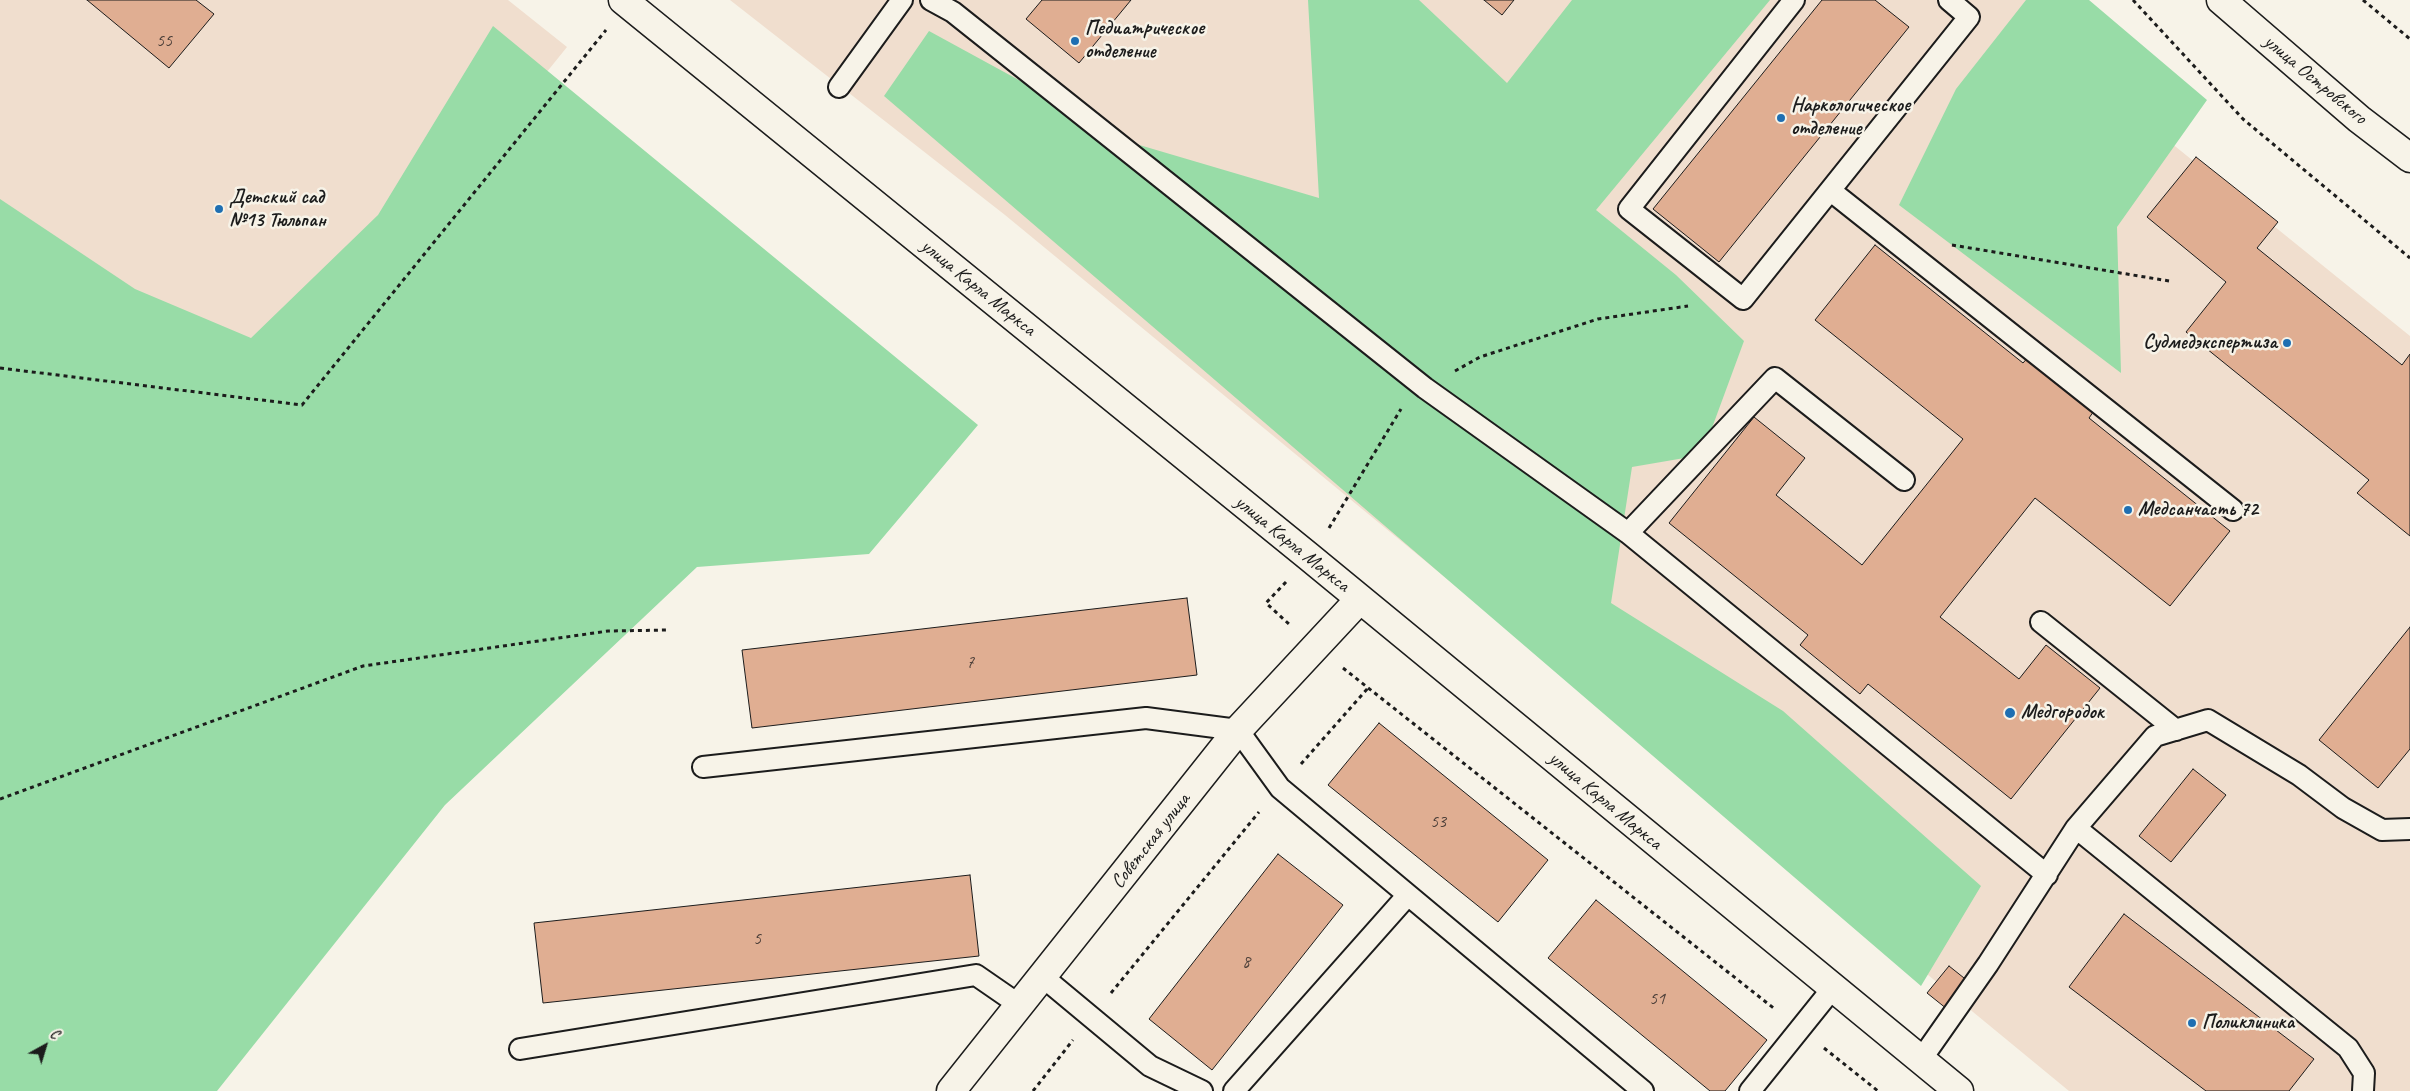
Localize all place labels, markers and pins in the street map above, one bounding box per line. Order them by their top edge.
place label: Педиатрическое отделение [1085,17,1204,64]
marker: Педиатрическое отделение [1069,35,1081,47]
place label: Наркологическое отделение [1791,94,1910,141]
marker: Наркологическое отделение [1775,112,1787,124]
place label: Детский сад №13 Тюльпан [229,186,326,233]
marker: Детский сад №13 Тюльпан [213,203,225,215]
place label: Судмедэкспертиза [2143,331,2277,355]
marker: Судмедэкспертиза [2281,337,2293,349]
place label: Медсанчасть 72 [2138,498,2258,522]
marker: Медсанчасть 72 [2122,504,2134,516]
place label: Медгородок [2021,701,2104,725]
marker: Медгородок [2003,706,2017,720]
place label: Поликлиника [2202,1011,2294,1035]
marker: Поликлиника [2186,1017,2198,1029]

